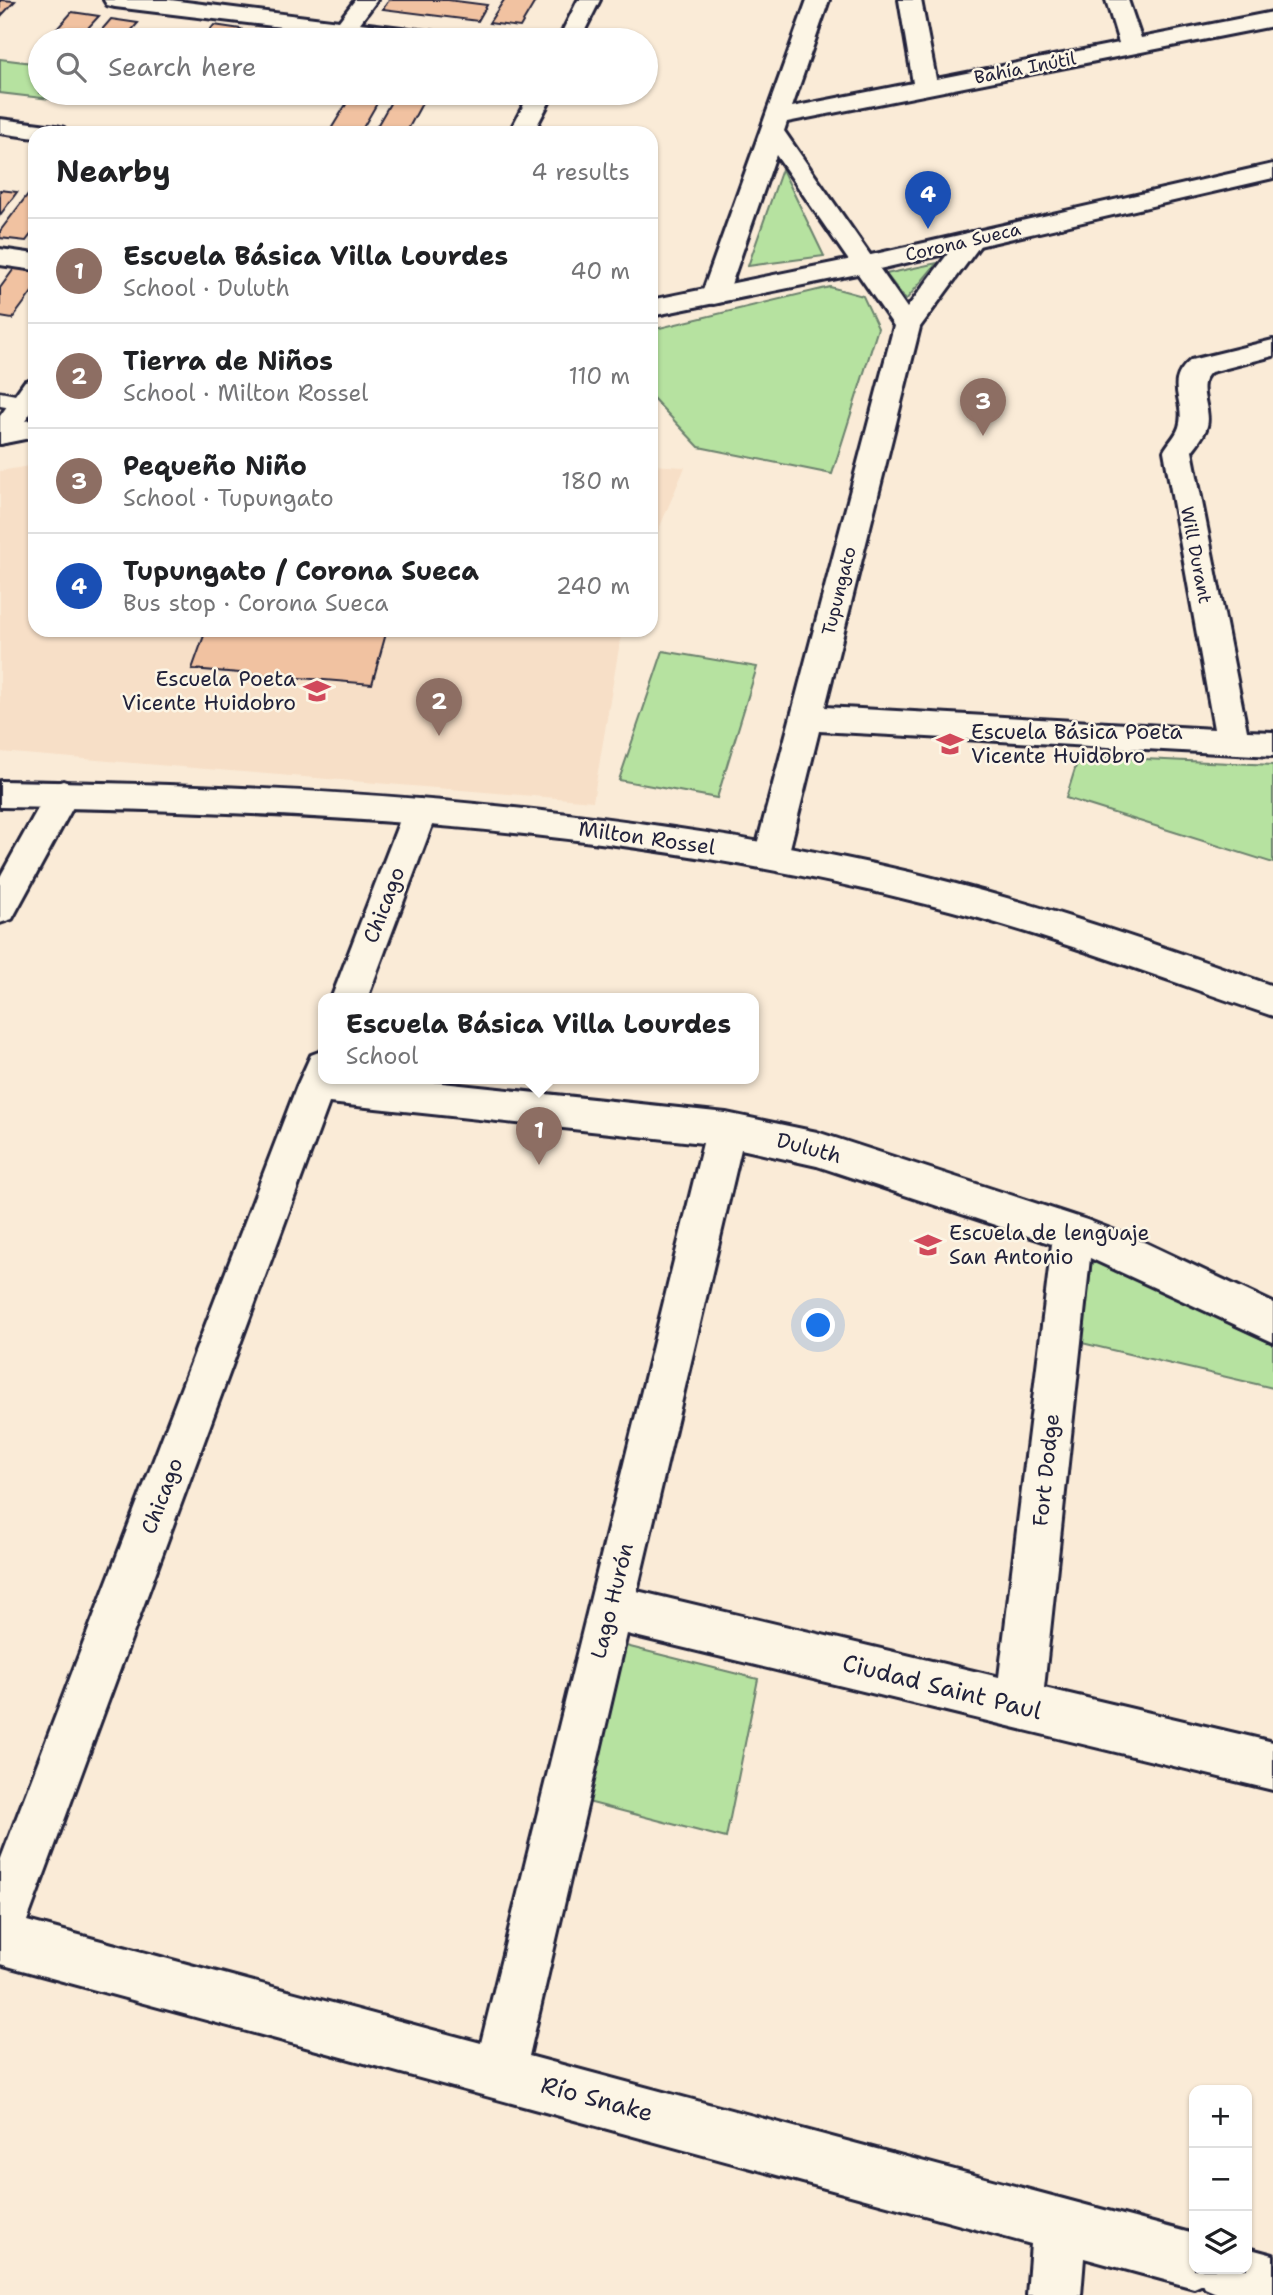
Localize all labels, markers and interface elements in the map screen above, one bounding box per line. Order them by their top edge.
search box [28,28,658,105]
street label: Bahía Inútil [972,46,1079,90]
icon: search [52,48,90,86]
text: Search here [108,49,257,84]
text: Nearby [56,151,171,192]
text: 4 results [531,157,630,187]
pin: 4 [905,171,951,229]
street label: Corona Sueca [903,217,1023,267]
text: Escuela Básica Villa Lourdes [123,238,508,273]
text: 1 [74,256,84,286]
text: 40 m [570,256,630,286]
text: School · Duluth [123,273,290,303]
text: Tierra de Niños [123,343,333,378]
text: 2 [71,361,87,391]
text: 110 m [568,361,630,391]
text: School · Milton Rossel [123,378,368,408]
pin: 3 [960,378,1006,436]
text: Pequeño Niño [123,448,307,483]
text: 3 [71,466,87,496]
text: 180 m [561,466,630,496]
text: School · Tupungato [123,483,334,513]
street label: Will Durant [1175,504,1217,606]
street label: Tupungato [816,544,862,638]
text: Tupungato / Corona Sueca [123,553,479,588]
text: 4 [71,571,87,601]
text: 240 m [556,571,630,601]
text: Bus stop · Corona Sueca [123,588,389,618]
place label: Escuela Poeta Vicente Huidobro [122,665,296,717]
school or university icon: Escuela Poeta Vicente Huidobro [302,676,332,706]
pin: 2 [416,678,462,736]
place label: Escuela Básica Poeta Vicente Huidobro [971,718,1183,770]
school or university icon: Escuela Básica Poeta Vicente Huidobro [935,729,965,759]
street label: Milton Rossel [577,815,718,862]
street label: Chicago [357,863,411,947]
popup [318,993,759,1084]
text: Escuela Básica Villa Lourdes [346,1006,731,1041]
text: School [346,1041,418,1071]
pin: 1 [516,1107,562,1165]
street label: Duluth [773,1126,845,1170]
place label: Escuela de lenguaje San Antonio [949,1219,1149,1271]
school or university icon: Escuela de lenguaje San Antonio [913,1230,943,1260]
your location [801,1308,835,1342]
street label: Fort Dodge [1026,1412,1066,1528]
street label: Chicago [135,1454,189,1538]
street label: Lago Hurón [584,1540,640,1662]
street label: Ciudad Saint Paul [839,1647,1046,1727]
street label: Río Snake [538,2069,656,2129]
map controls [1189,2085,1252,2274]
button: + [1189,2085,1252,2148]
button: − [1189,2148,1252,2211]
button: layers [1189,2211,1252,2274]

